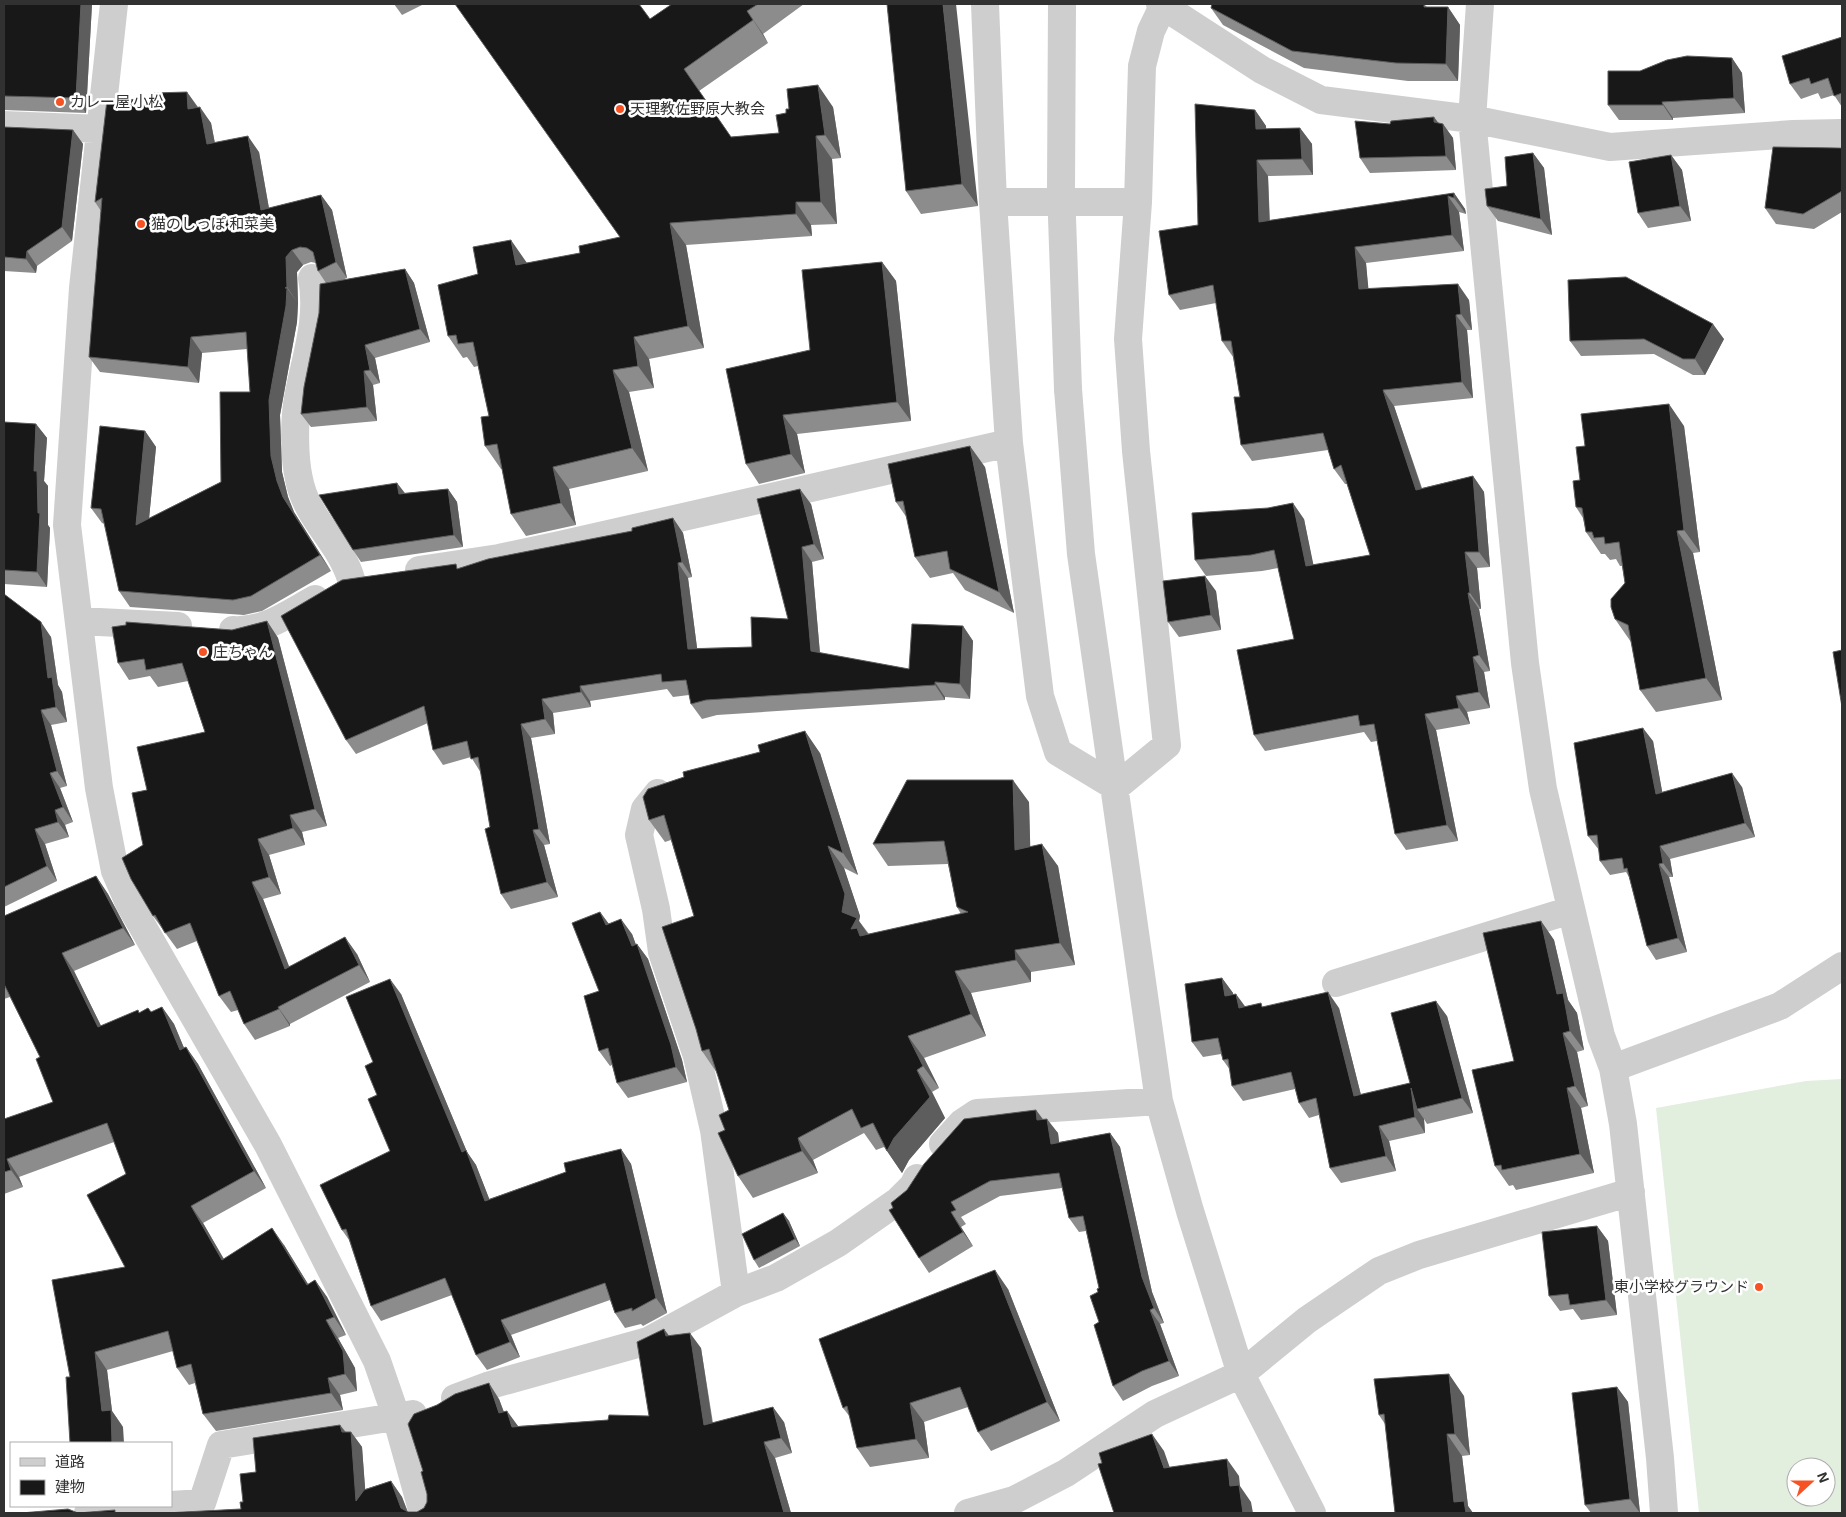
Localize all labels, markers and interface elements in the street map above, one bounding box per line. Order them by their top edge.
place label: カレー屋 小松 [70,92,163,110]
marker: カレー屋 小松 [54,96,66,108]
place label: 天理教佐野原大教会 [630,99,765,117]
marker: 天理教佐野原大教会 [614,103,626,115]
place label: 猫のしっぽ 和菜美 [151,214,274,232]
marker: 猫のしっぽ 和菜美 [135,218,147,230]
place label: 庄ちゃん [213,642,273,660]
marker: 庄ちゃん [197,646,209,658]
place label: 東小学校グラウンド [1614,1277,1749,1295]
marker: 東小学校グラウンド [1753,1281,1765,1293]
legend [10,1442,172,1507]
text: 道路 [55,1452,85,1470]
north arrow [1786,1457,1836,1507]
text: N [1814,1469,1833,1485]
text: 建物 [55,1477,85,1495]

